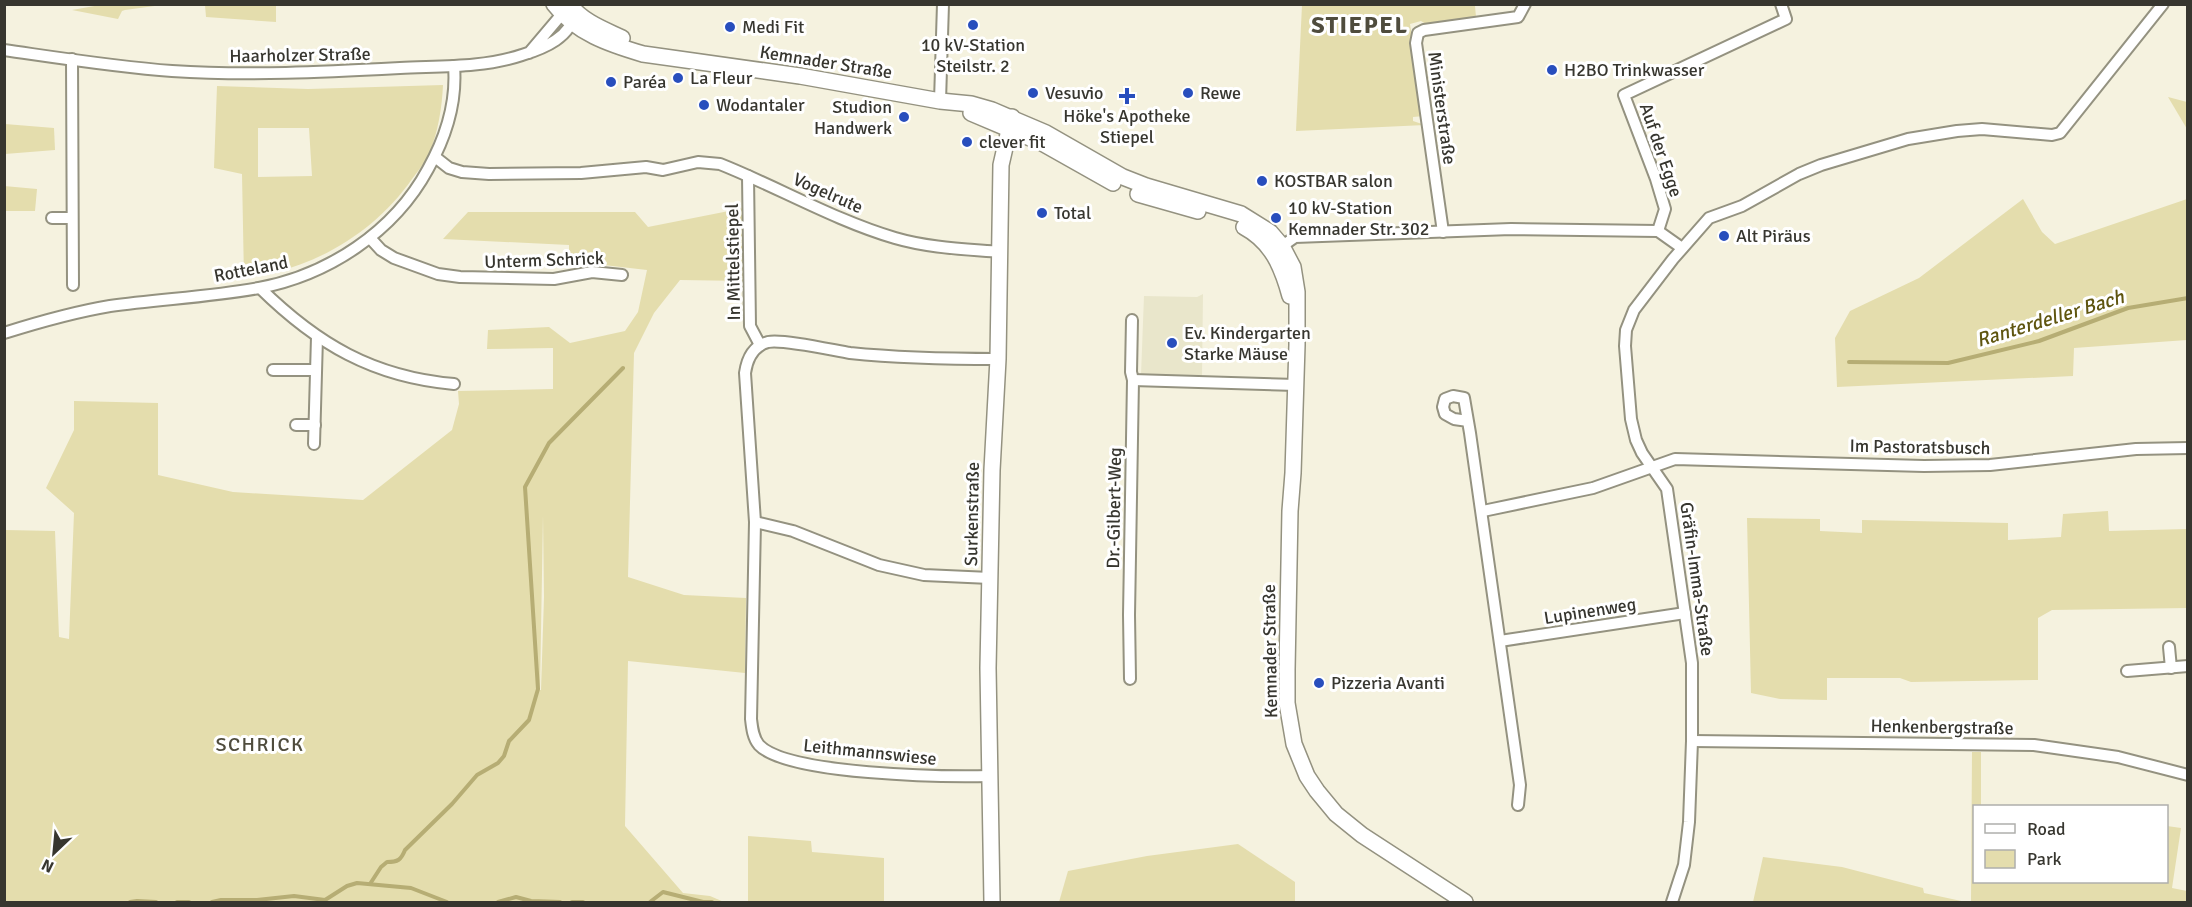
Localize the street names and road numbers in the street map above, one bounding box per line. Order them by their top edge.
street label: Kemnader Straße [758,41,894,83]
street label: Haarholzer Straße [229,43,371,67]
street label: Ministerstraße [1423,50,1461,166]
street label: Auf der Egge [1635,100,1687,200]
street label: Vogelrute [790,168,866,218]
street label: In Mittelstiepel [721,203,745,321]
street label: Unterm Schrick [484,247,604,273]
street label: Rotteland [212,251,290,287]
street label: Im Pastoratsbusch [1849,435,1991,459]
street label: Dr.-Gilbert-Weg [1102,447,1126,569]
street label: Surkenstraße [960,462,984,566]
street label: Gräfin-Imma-Straße [1675,501,1719,657]
street label: Kemnader Straße [1258,584,1282,718]
street label: Lupinenweg [1542,593,1638,629]
street label: Henkenbergstraße [1870,715,2014,739]
street label: Leithmannswiese [802,734,938,770]

